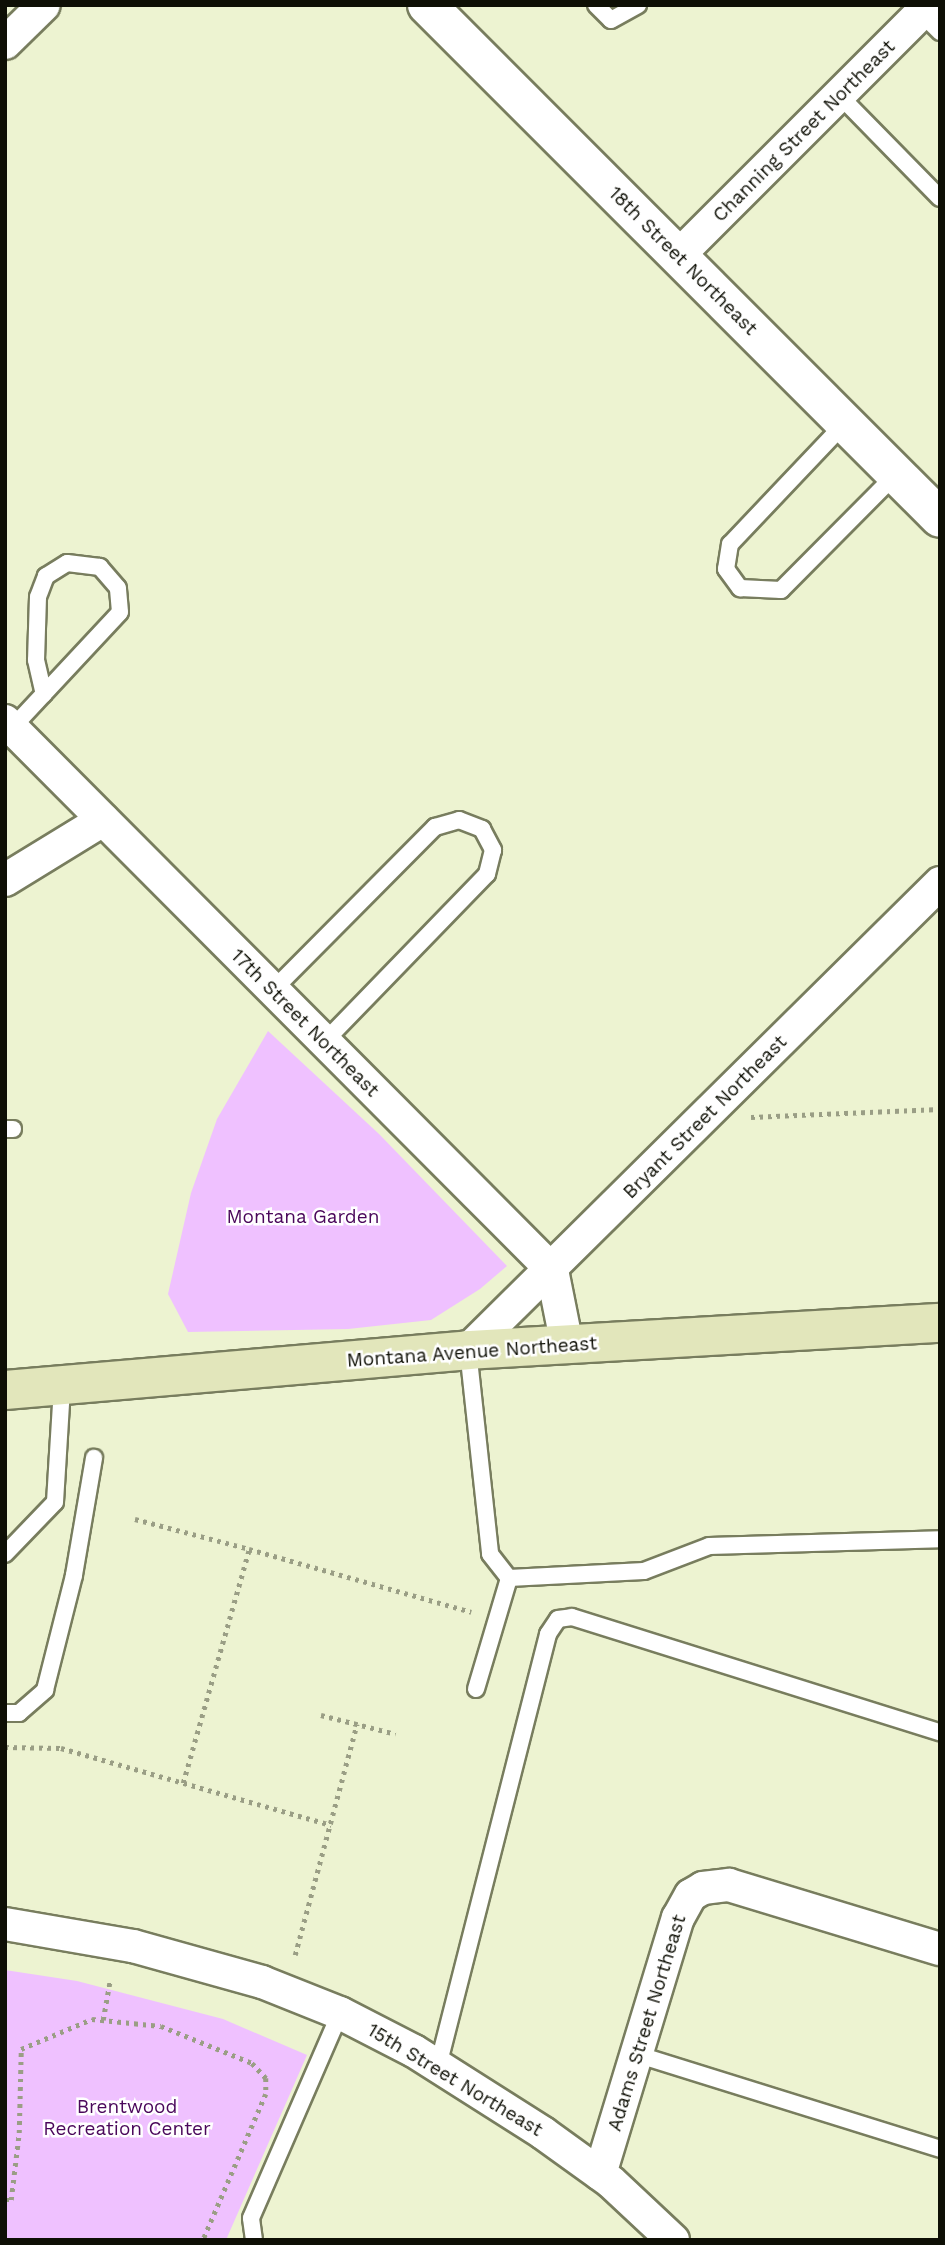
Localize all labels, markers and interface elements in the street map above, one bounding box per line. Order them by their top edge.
street label: Channing Street Northeast [708,35,900,227]
street label: 18th Street Northeast [604,182,762,340]
street label: 17th Street Northeast [226,944,384,1102]
street label: Bryant Street Northeast [618,1030,792,1204]
park label: Montana Garden [226,1206,380,1228]
street label: Montana Avenue Northeast [345,1332,599,1372]
street label: Adams Street Northeast [603,1912,691,2134]
street label: 15th Street Northeast [363,2019,547,2141]
park label: Brentwood Recreation Center [43,2096,211,2140]

